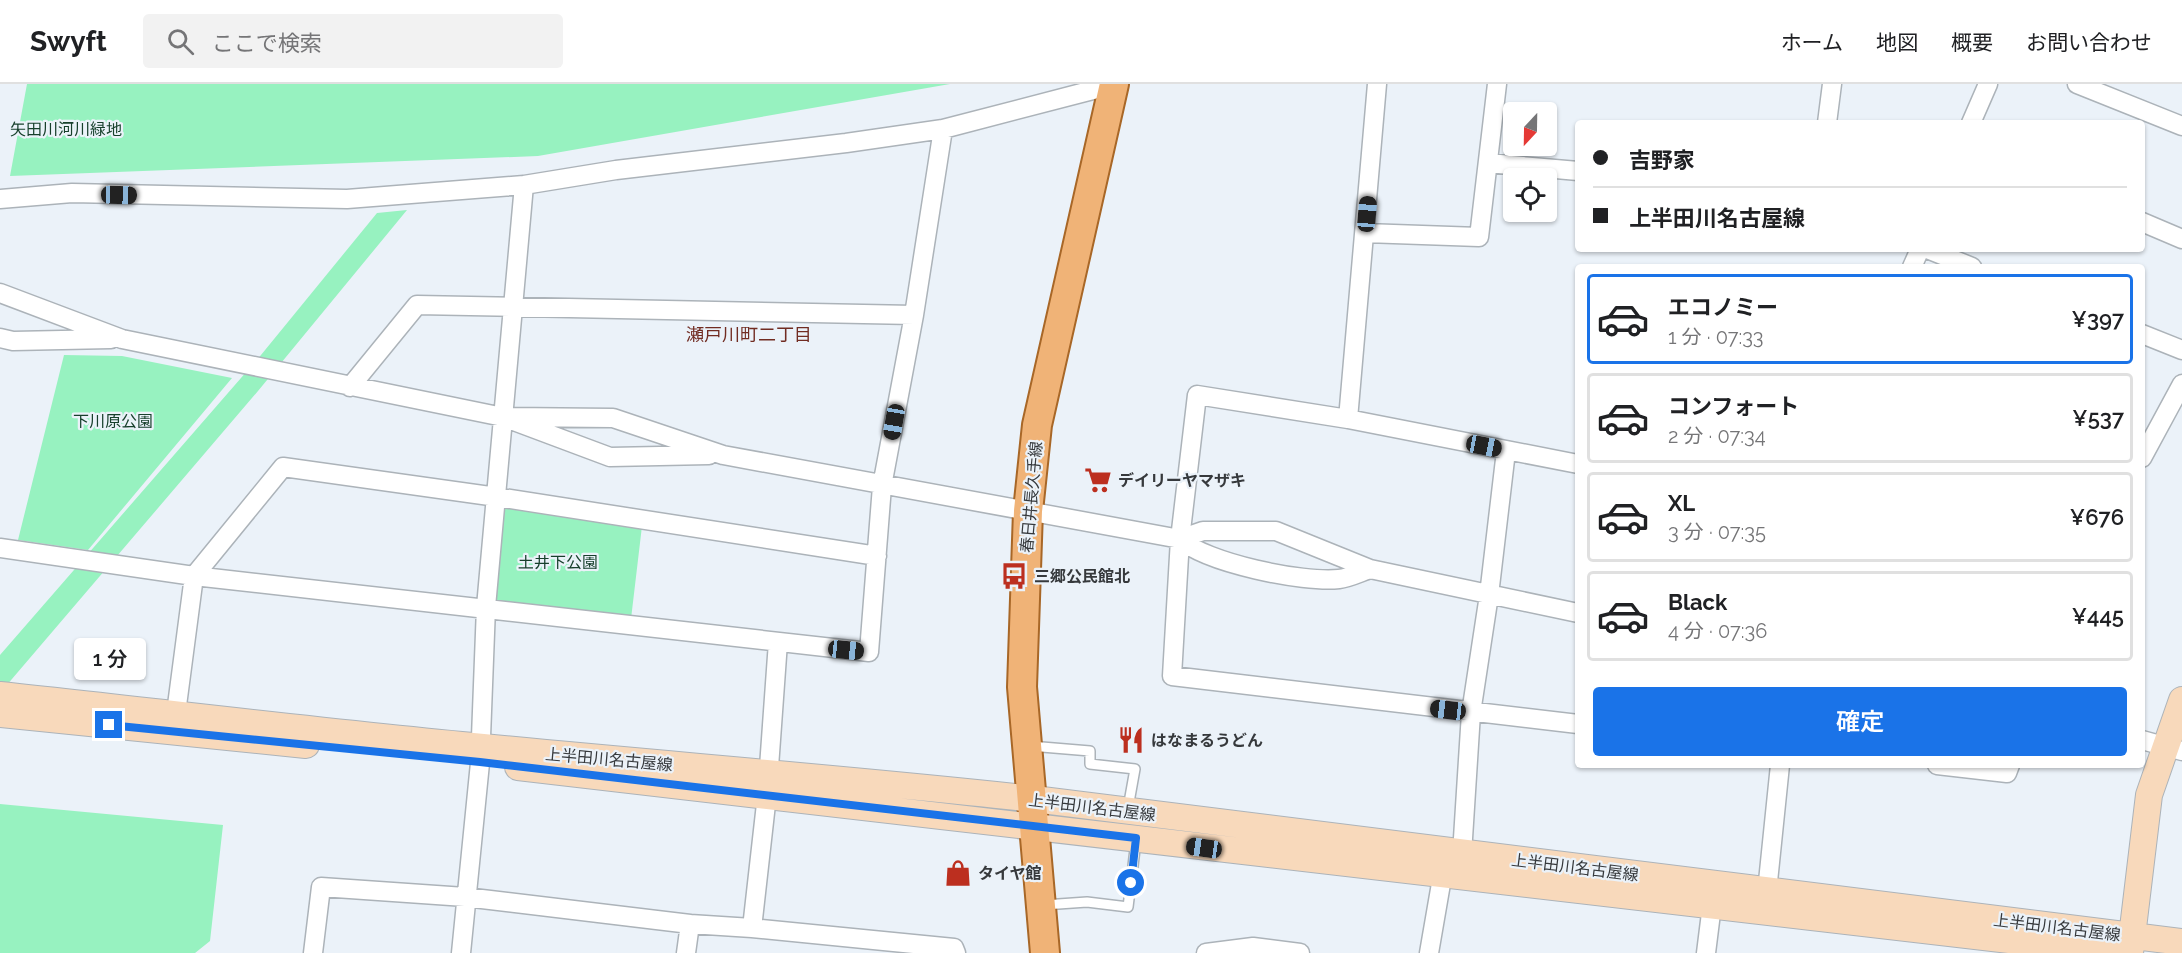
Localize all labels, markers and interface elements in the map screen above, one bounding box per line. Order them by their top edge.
search box [143,14,563,68]
text: Swyft [30,25,107,58]
icon: search [164,25,197,58]
text: ここで検索 [212,30,322,56]
text: ホーム [1781,30,1843,55]
text: 地図 [1876,30,1918,55]
text: 概要 [1951,30,1993,55]
text: お問い合わせ [2026,30,2152,55]
north arrow [1503,102,1557,156]
map controls [1503,102,1557,222]
park label: 矢田川河川緑地 [10,120,122,139]
text: 吉野家 [1629,147,1695,173]
button: locate [1503,168,1557,222]
car [101,186,137,204]
car [1356,195,1378,233]
text: 上半田川名古屋線 [1629,205,1805,231]
icon: car [1596,292,1650,346]
text: エコノミー [1668,294,1778,320]
text: ¥397 [2072,306,2124,332]
district label: 瀬戸川町二丁目 [686,324,812,345]
text: 1 分 · 07:33 [1668,325,1764,349]
icon: car [1596,391,1650,445]
text: コンフォート [1668,393,1799,419]
car [882,403,906,441]
text: ¥537 [2072,405,2124,431]
park label: 下川原公園 [73,412,153,431]
text: 2 分 · 07:34 [1668,424,1766,448]
car [1465,434,1503,458]
street label: 春日井長久手線 [1017,440,1046,554]
supermarket icon: デイリーヤマザキ [1083,465,1113,495]
place label: デイリーヤマザキ [1118,471,1246,490]
icon: car [1596,490,1650,544]
text: XL [1668,490,1695,516]
text: ¥676 [2070,504,2124,530]
text: 3 分 · 07:35 [1668,520,1766,544]
park label: 土井下公園 [518,553,598,572]
bus stop icon: 三郷公民館北 [999,561,1029,591]
place label: 三郷公民館北 [1034,567,1130,586]
icon: car [1596,589,1650,643]
text: Black [1668,589,1727,615]
text: ¥445 [2072,603,2124,629]
text: 4 分 · 07:36 [1668,619,1767,643]
callout: 1 分 [73,638,145,680]
car [827,639,865,661]
text: 1 分 [93,647,127,671]
button: 確定 [1593,687,2127,756]
car [1429,699,1467,721]
route end [95,711,122,738]
restaurant icon: はなまるうどん [1116,725,1146,755]
place label: はなまるうどん [1151,731,1263,750]
street label: 上半田川名古屋線 [544,744,674,775]
street label: 上半田川名古屋線 [1027,790,1157,825]
car [1185,837,1223,859]
street label: 上半田川名古屋線 [1510,850,1640,885]
shop icon: タイヤ館 [943,858,973,888]
place label: タイヤ館 [978,864,1042,883]
route start [1117,869,1144,896]
street label: 上半田川名古屋線 [1992,910,2122,945]

